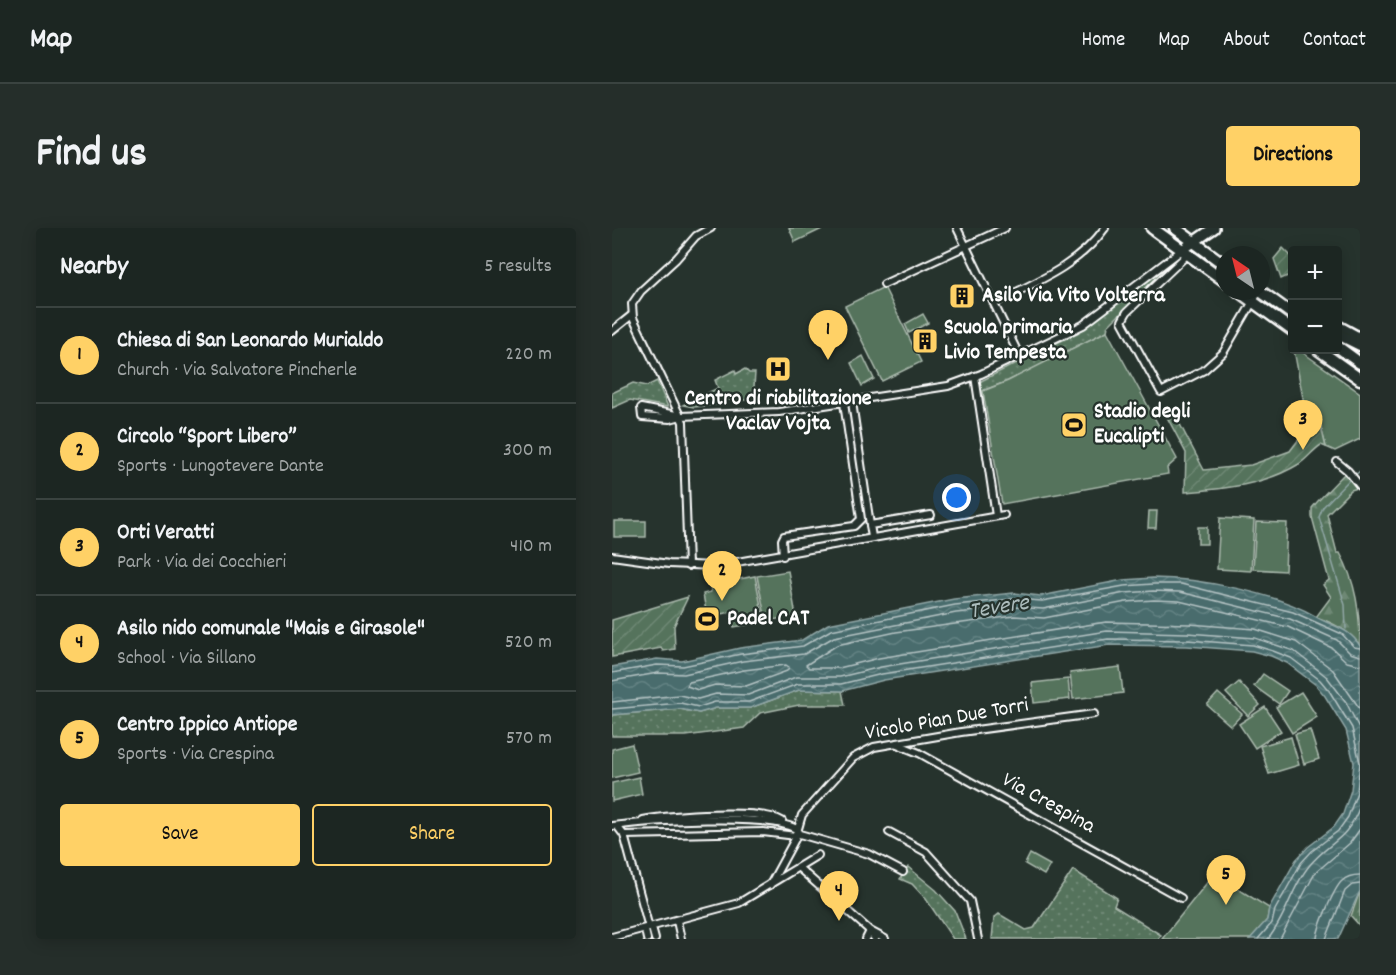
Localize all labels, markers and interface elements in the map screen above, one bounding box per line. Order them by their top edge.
text: Map [30,21,72,61]
text: Home [1081,26,1125,56]
text: Map [1158,26,1190,56]
text: About [1223,26,1270,56]
text: Contact [1303,26,1366,56]
text: Find us [36,126,147,186]
button: Directions [1226,126,1360,186]
north arrow [1216,246,1270,300]
map controls [1288,246,1342,354]
button: + [1288,246,1342,300]
text: Nearby [60,249,128,286]
text: 5 results [484,253,552,281]
building icon: Asilo Via Vito Volterra [947,281,977,311]
place label: Asilo Via Vito Volterra [982,281,1166,312]
button: − [1288,300,1342,354]
pin: 1 [808,310,848,360]
place label: Scuola primaria Livio Tempesta [944,313,1073,369]
text: Chiesa di San Leonardo Murialdo [117,326,383,357]
building icon: Scuola primaria Livio Tempesta [910,326,940,356]
text: 1 [77,341,82,369]
text: 220 m [505,341,552,369]
hospital icon: Centro di riabilitazione Vaclav Vojta [763,354,793,384]
text: Church · Via Salvatore Pincherle [117,357,357,385]
place label: Centro di riabilitazione Vaclav Vojta [685,384,872,440]
place label: Stadio degli Eucalipti [1094,397,1190,453]
pin: 3 [1284,400,1322,450]
sports icon: Stadio degli Eucalipti [1059,410,1089,440]
text: Circolo “Sport Libero” [117,422,296,453]
text: 2 [75,437,84,465]
text: 300 m [503,437,552,465]
text: Sports · Lungotevere Dante [117,453,324,481]
your location [942,483,971,512]
text: Orti Veratti [117,518,214,549]
text: 3 [75,533,84,561]
text: 410 m [510,533,552,561]
text: Park · Via dei Cocchieri [117,549,286,577]
pin: 2 [702,552,742,601]
water label: Tevere [967,586,1033,629]
sports icon: Padel CAT [692,604,722,634]
place label: Padel CAT [727,604,809,635]
text: Asilo nido comunale "Mais e Girasole" [117,614,425,645]
text: 4 [75,629,84,657]
text: 520 m [505,629,552,657]
text: School · Via Sillano [117,645,256,673]
street label: Vicolo Pian Due Torri [863,690,1031,750]
text: Centro Ippico Antiope [117,710,298,741]
text: 5 [75,725,84,753]
text: 570 m [506,725,552,753]
text: Sports · Via Crespina [117,741,274,769]
street label: Via Crespina [996,766,1101,843]
button: Save [60,804,300,866]
button: Share [312,804,552,866]
pin: 5 [1206,856,1246,905]
pin: 4 [820,872,858,921]

